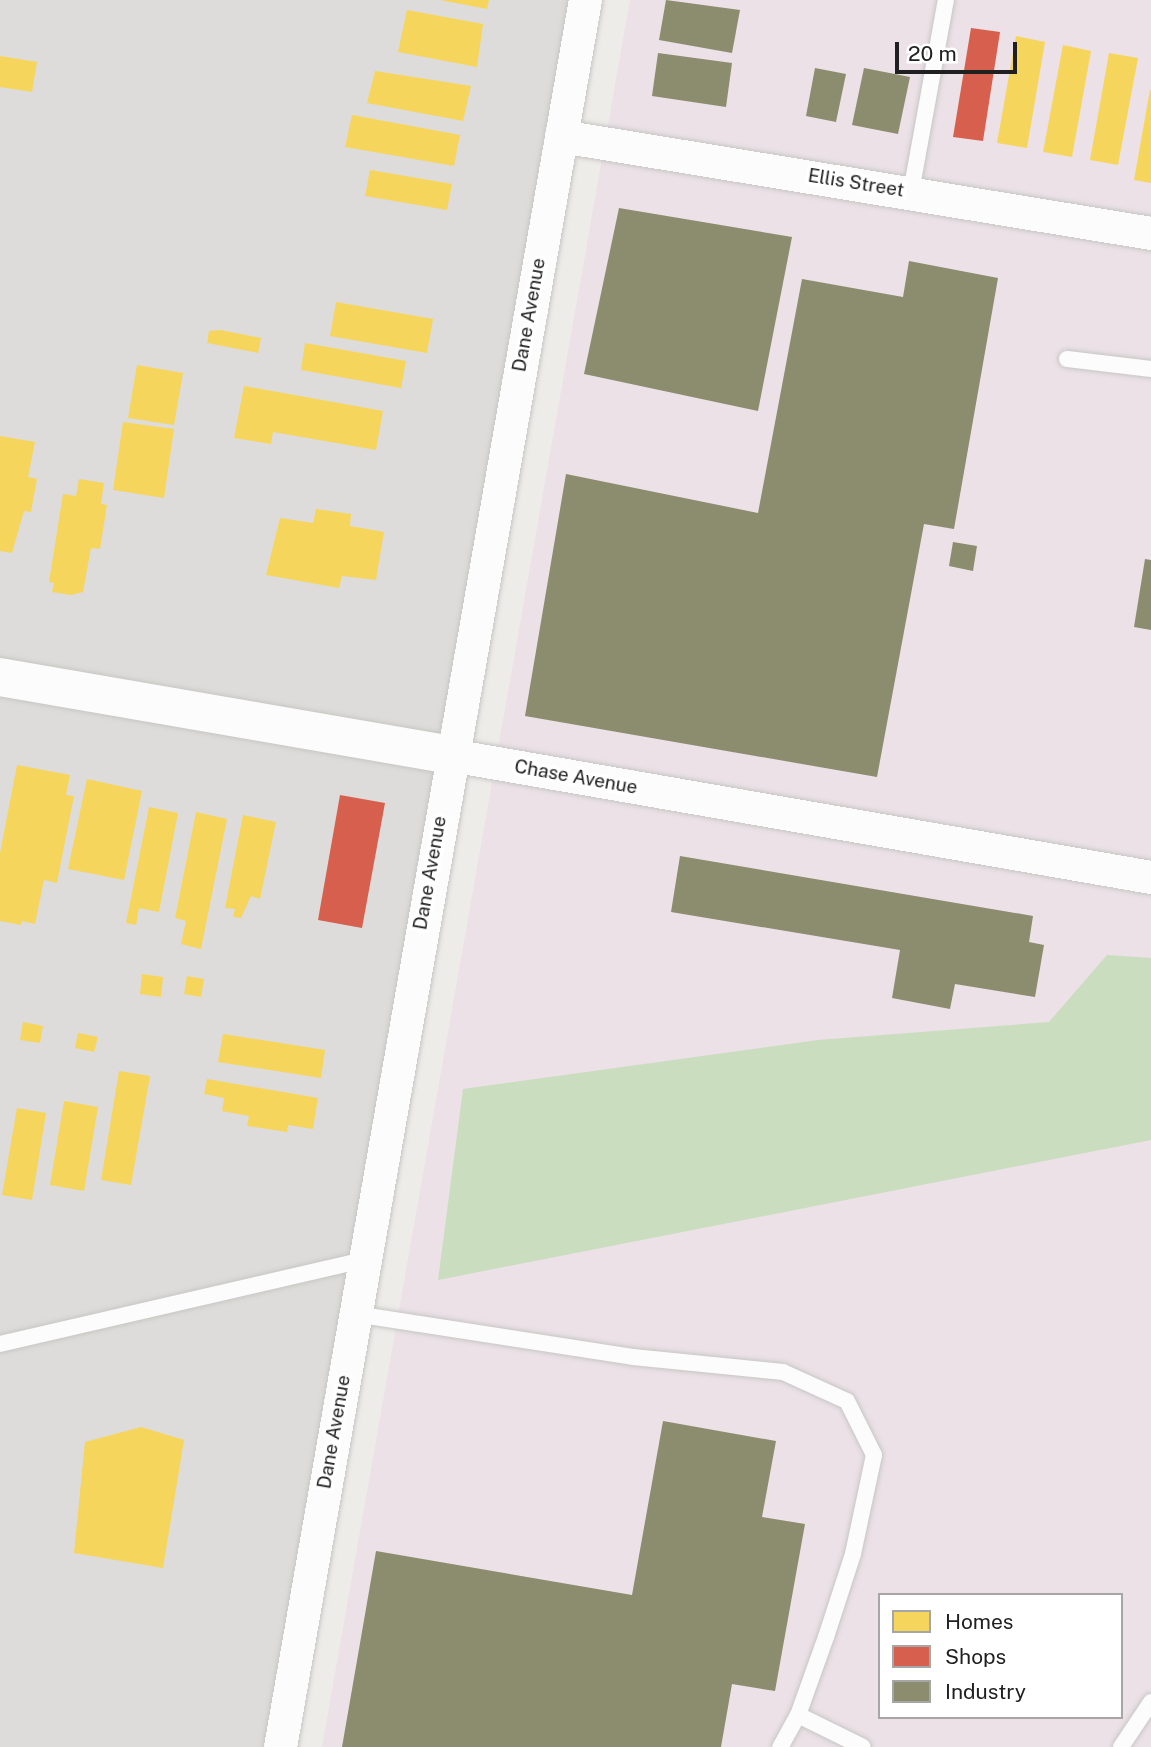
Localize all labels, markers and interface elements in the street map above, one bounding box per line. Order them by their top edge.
scale bar [899,28,1021,72]
text: 20 m [908,41,957,66]
street label: Ellis Street [806,164,906,202]
street label: Dane Avenue [508,256,550,374]
street label: Chase Avenue [513,755,639,799]
street label: Dane Avenue [409,814,451,932]
street label: Dane Avenue [313,1373,355,1491]
legend [878,1593,1123,1719]
text: Homes [945,1609,1013,1634]
text: Shops [945,1644,1006,1669]
text: Industry [945,1679,1026,1704]

